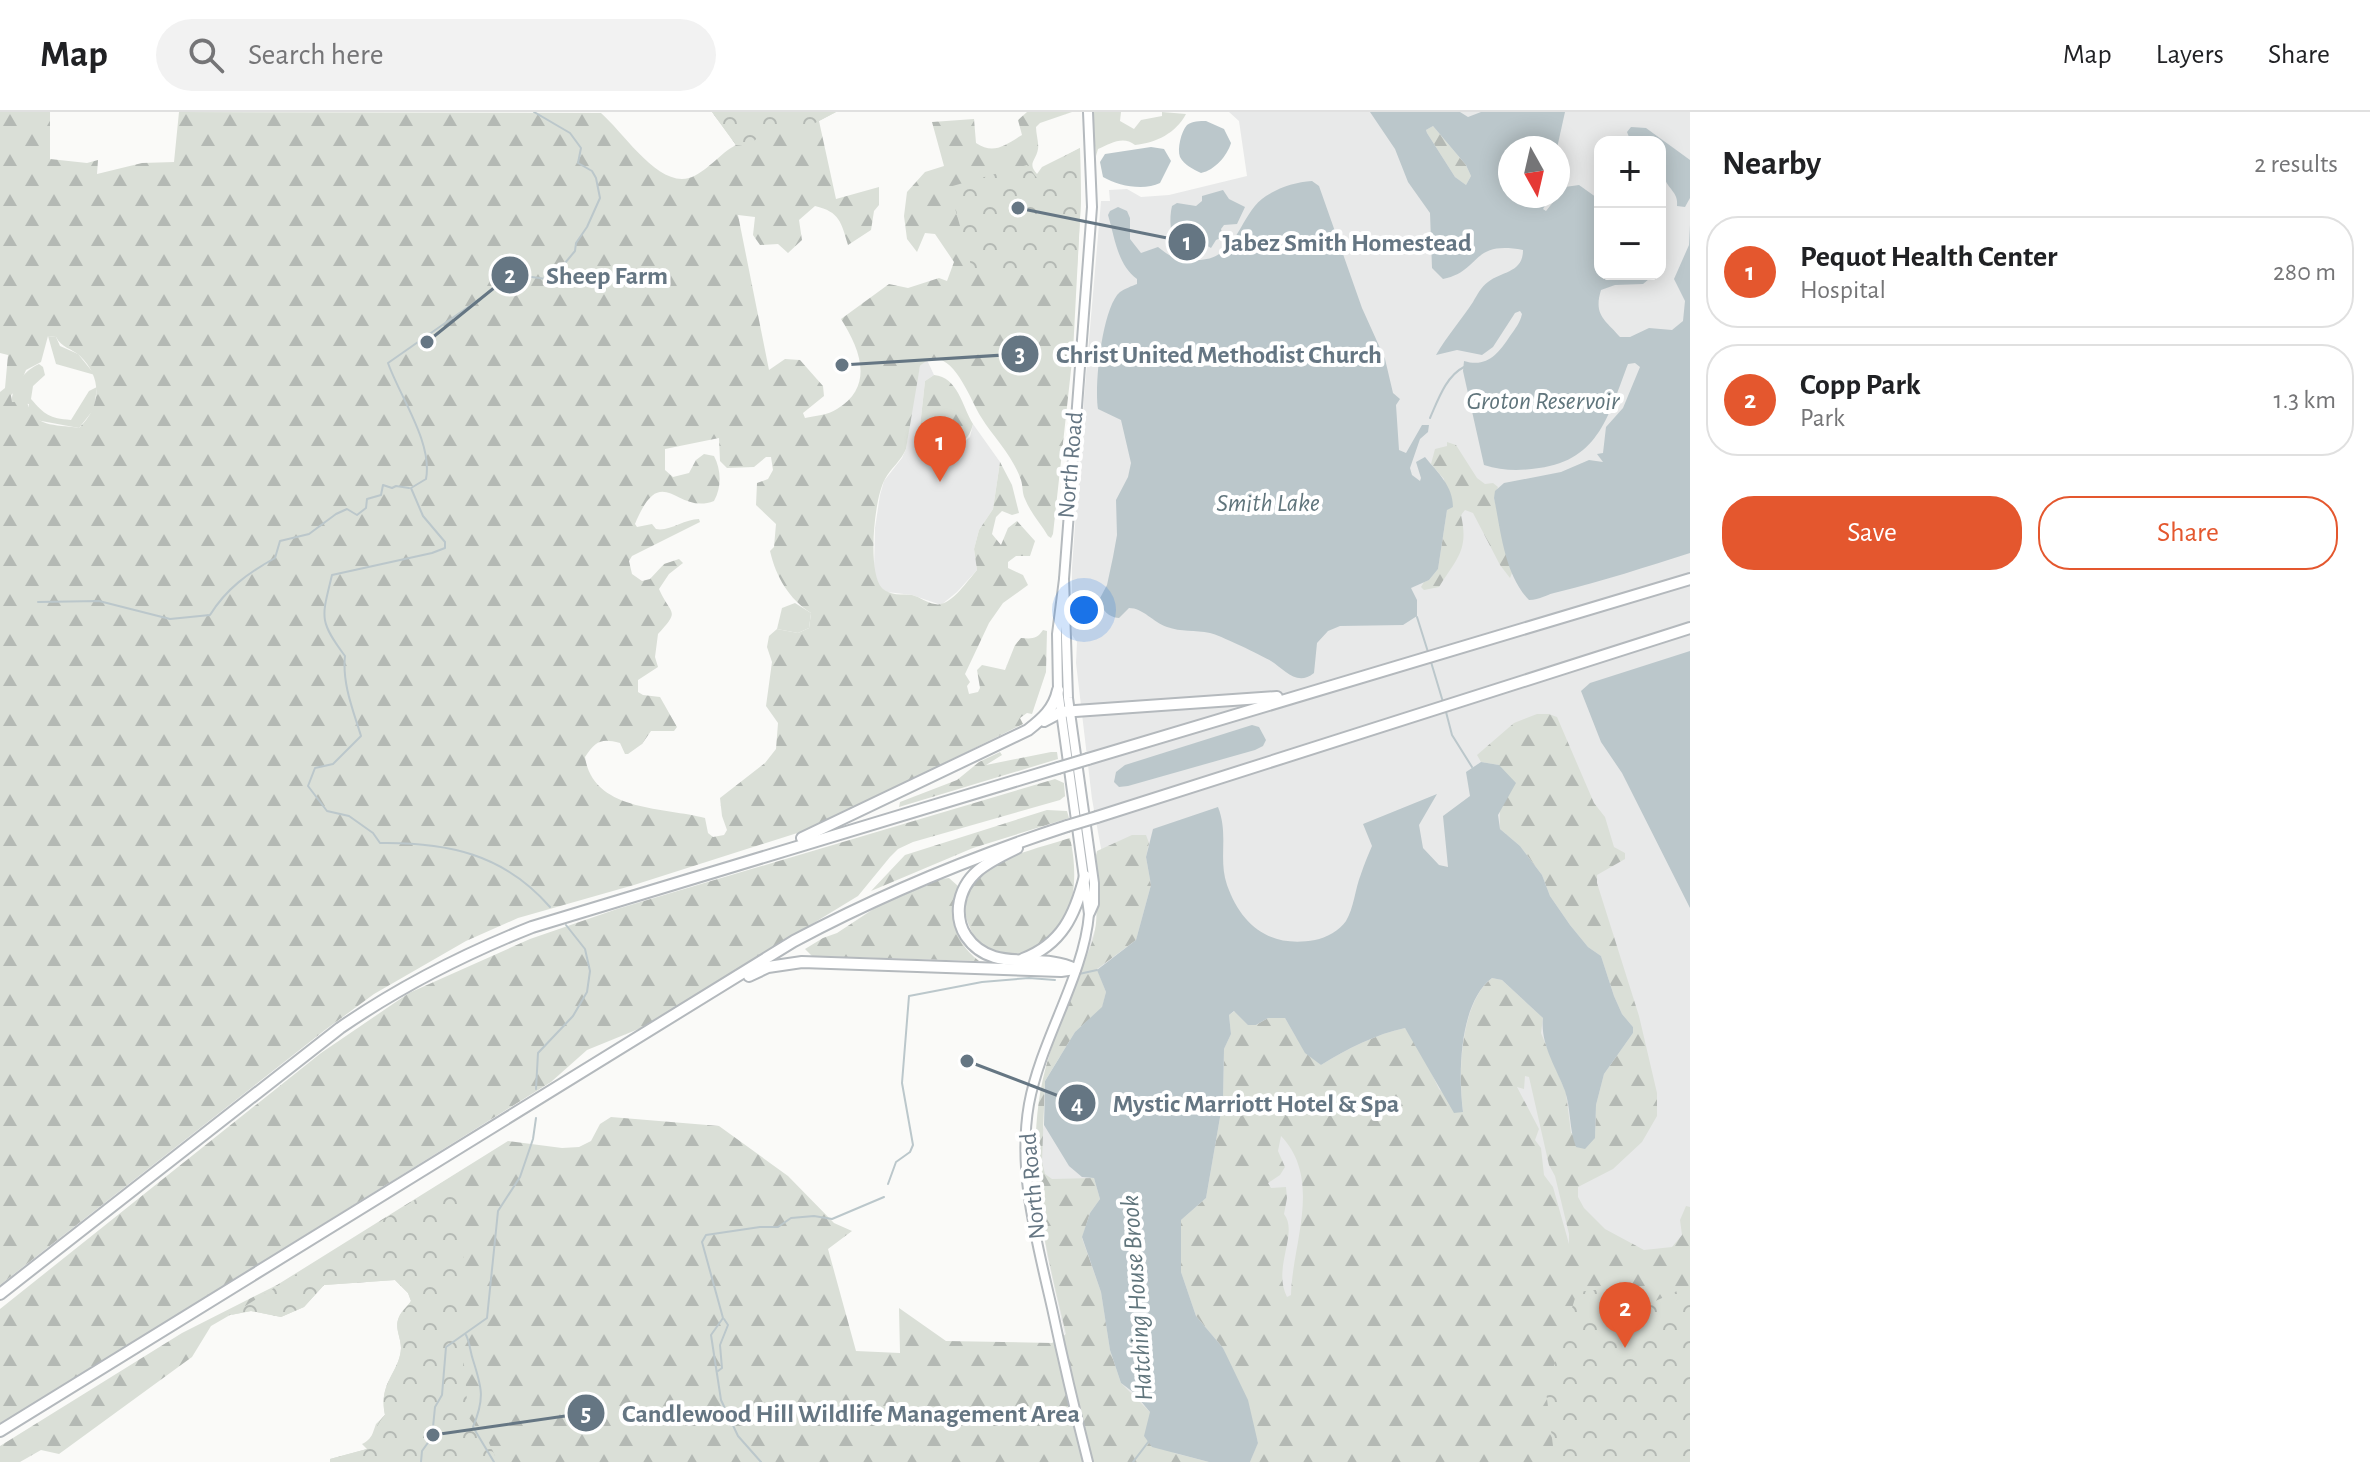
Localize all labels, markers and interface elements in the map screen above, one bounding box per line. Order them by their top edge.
search box [156,19,716,91]
icon: search [184,33,228,77]
text: Map [40,36,108,74]
text: Search here [248,40,384,70]
text: Map [2063,41,2112,69]
text: Layers [2156,41,2224,69]
text: Share [2268,41,2330,69]
north arrow [1498,136,1570,208]
map controls [1594,136,1666,280]
button: + [1594,136,1666,208]
text: Nearby [1722,147,1821,181]
text: 2 results [2254,151,2338,177]
button: − [1594,208,1666,280]
callout: Jabez Smith Homestead [1167,217,1488,267]
text: Jabez Smith Homestead [1222,230,1472,256]
text: 1 [1183,231,1191,255]
text: Pequot Health Center [1800,242,2058,272]
callout: Sheep Farm [490,250,684,300]
text: 1 [1745,259,1755,285]
text: 280 m [2273,259,2336,285]
text: Sheep Farm [546,263,668,289]
text: 2 [504,264,516,288]
text: Hospital [1800,277,1886,303]
callout: Christ United Methodist Church [1000,329,1398,379]
text: Christ United Methodist Church [1056,342,1382,368]
text: 3 [1015,343,1025,367]
text: Copp Park [1800,370,1921,400]
text: 2 [1744,387,1756,413]
text: 1.3 km [2273,387,2336,413]
water label: Groton Reservoir [1467,388,1621,414]
text: Park [1800,405,1845,431]
street label: North Road [1054,411,1088,519]
pin: 1 [914,416,966,482]
water label: Smith Lake [1216,490,1320,516]
button: Save [1722,496,2022,570]
button: Share [2038,496,2338,570]
your location [1064,590,1104,630]
callout: Mystic Marriott Hotel & Spa [1057,1078,1416,1128]
text: Mystic Marriott Hotel & Spa [1113,1091,1399,1117]
text: 4 [1071,1093,1083,1117]
street label: North Road [1016,1132,1050,1240]
water label: Hatching House Brook [1117,1194,1157,1402]
pin: 2 [1599,1282,1651,1348]
callout: Candlewood Hill Wildlife Management Area [566,1388,1096,1438]
text: Candlewood Hill Wildlife Management Area [622,1401,1080,1427]
text: 5 [581,1402,591,1426]

